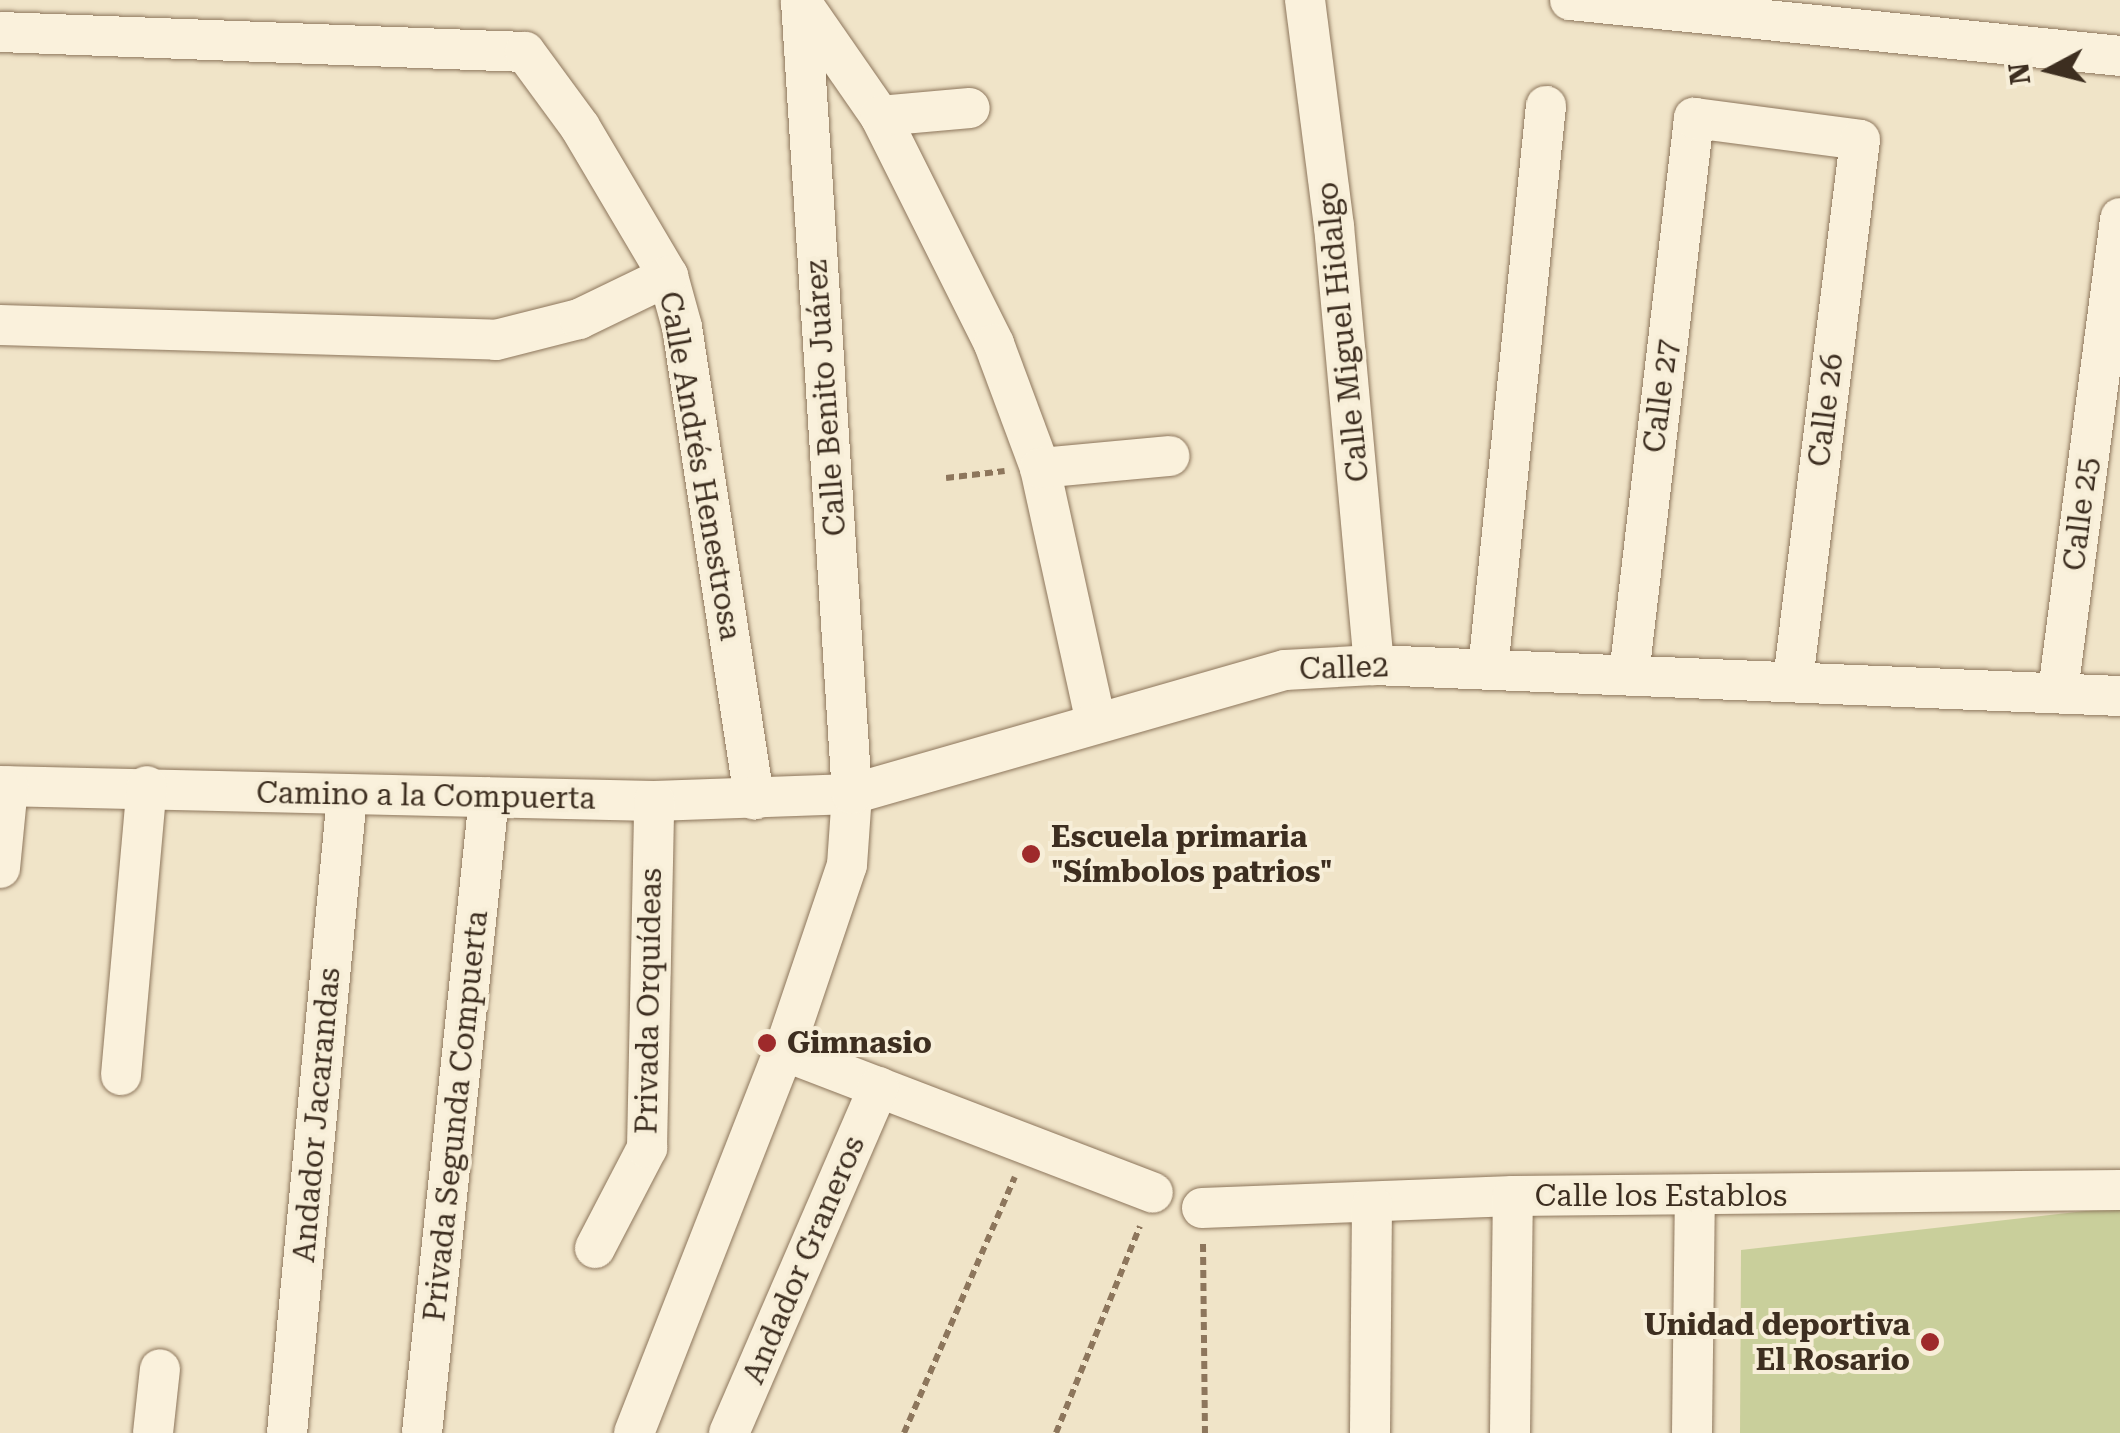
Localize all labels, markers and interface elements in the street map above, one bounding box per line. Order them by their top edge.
north arrow [2000,20,2100,120]
text: N [2002,61,2037,86]
street label: Calle Miguel Hidalgo [1309,180,1377,484]
street label: Calle Benito Juárez [798,259,854,537]
street label: Calle Andrés Henestrosa [652,289,748,643]
street label: Calle 27 [1636,337,1686,455]
street label: Calle 26 [1801,351,1851,469]
street label: Calle 25 [2056,455,2106,573]
street label: Calle2 [1299,648,1389,688]
street label: Camino a la Compuerta [256,775,596,817]
place label: Escuela primaria "Símbolos patrios" [1051,819,1332,890]
marker: Escuela primaria "Símbolos patrios" [1020,843,1042,865]
street label: Privada Orquídeas [629,868,669,1134]
street label: Privada Segunda Compuerta [417,909,495,1323]
street label: Andador Jacarandas [286,966,348,1264]
place label: Gimnasio [787,1025,932,1061]
marker: Gimnasio [756,1032,778,1054]
street label: Andador Graneros [736,1131,872,1389]
street label: Calle los Establos [1535,1178,1787,1214]
place label: Unidad deportiva El Rosario [1644,1307,1910,1378]
marker: Unidad deportiva El Rosario [1919,1331,1941,1353]

